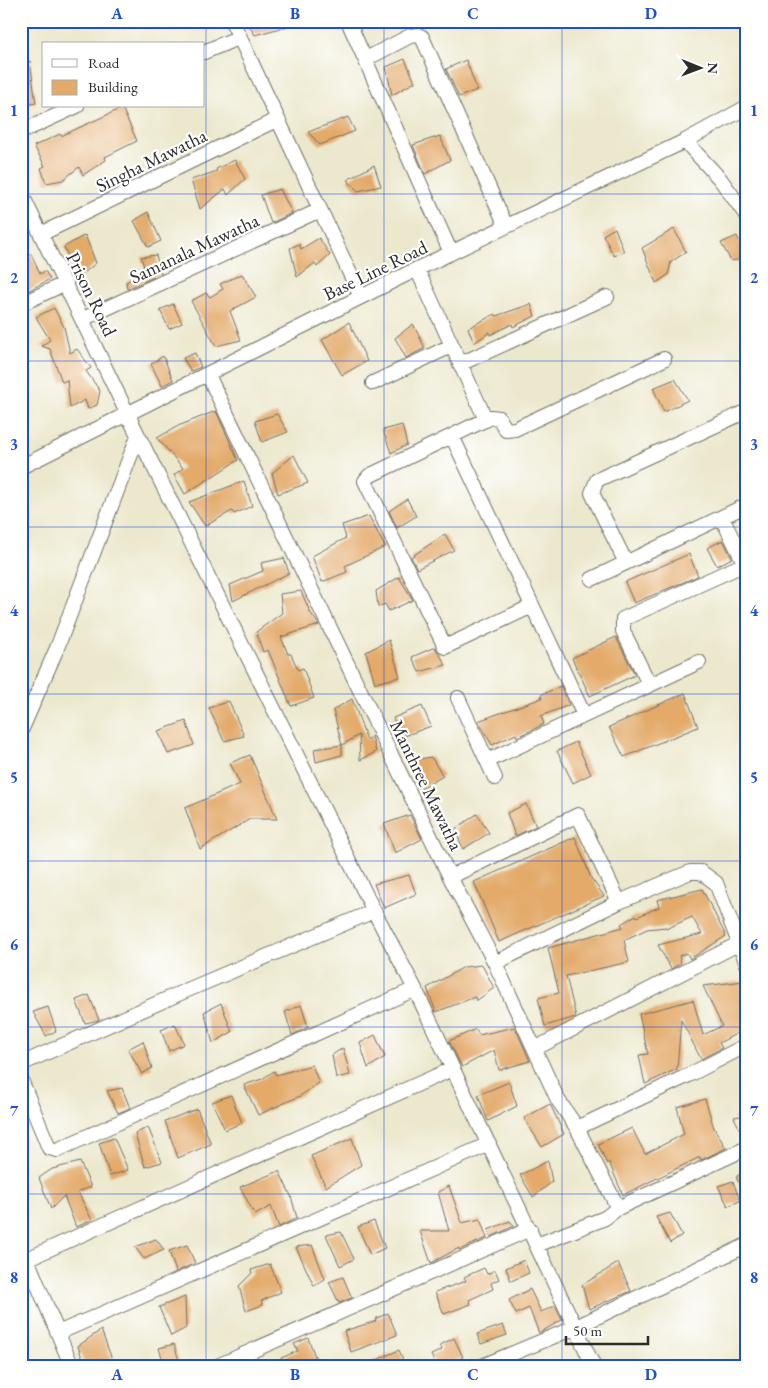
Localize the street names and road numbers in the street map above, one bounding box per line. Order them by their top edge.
street label: Singha Mawatha [92,123,211,198]
street label: Samanala Mawatha [126,207,263,289]
street label: Base Line Road [319,234,432,306]
street label: Prison Road [60,248,123,341]
street label: Manthree Mawatha [384,716,469,855]

